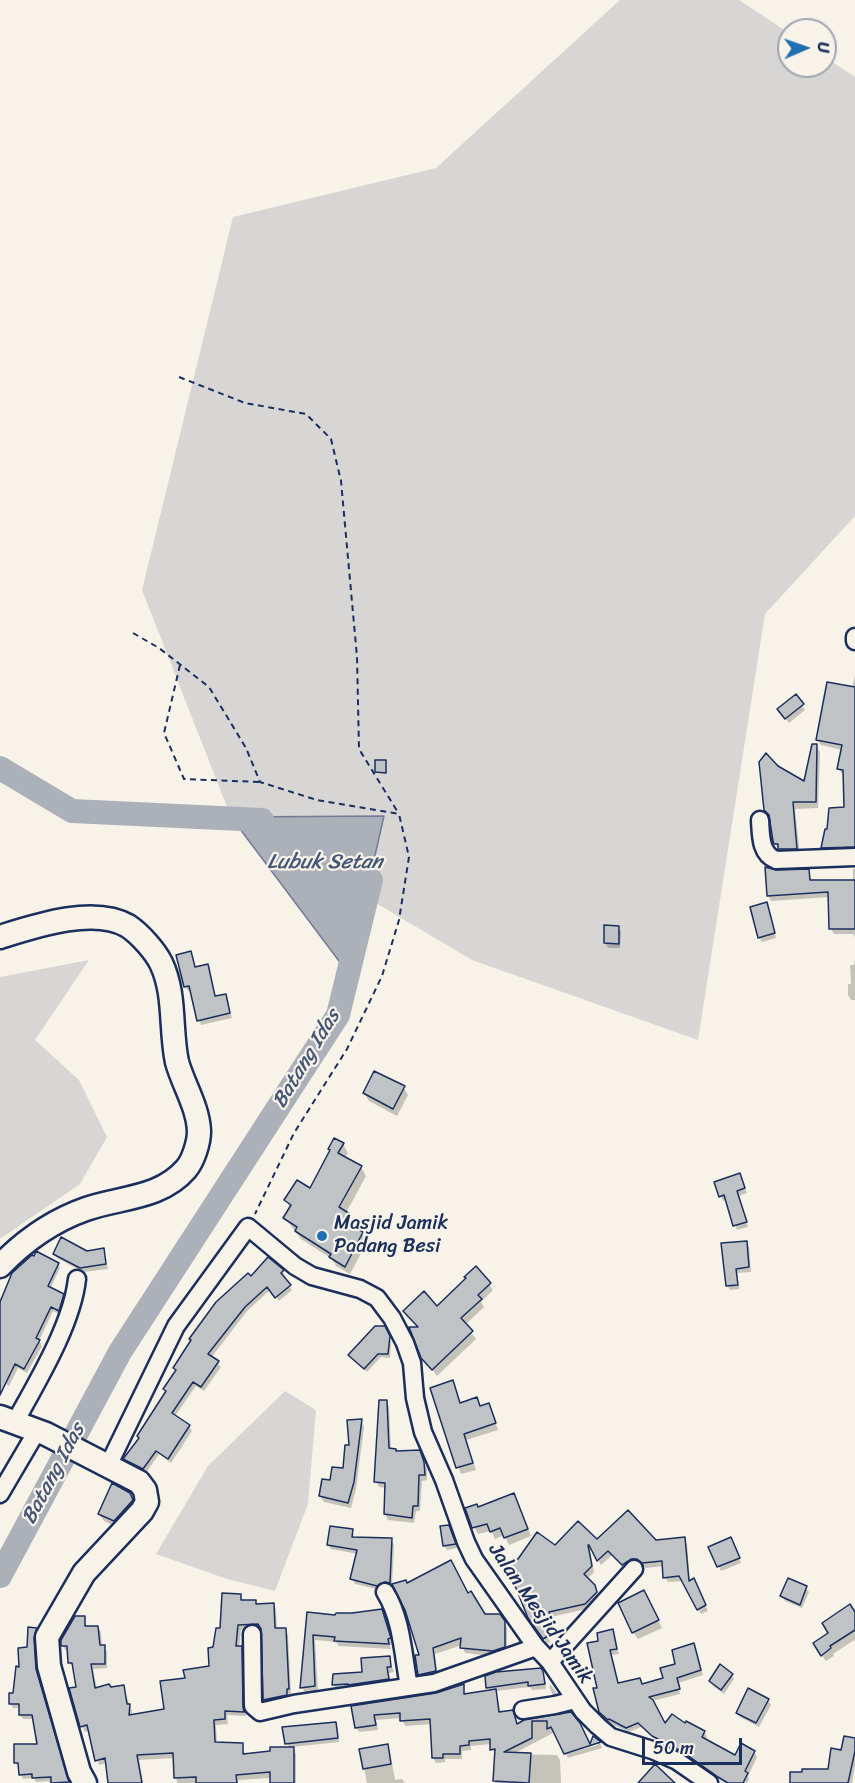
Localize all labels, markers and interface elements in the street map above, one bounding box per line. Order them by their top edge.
north arrow [777,18,837,78]
text: U [809,42,838,53]
water label: Lubuk Setan [267,850,383,876]
water label: Batang Idas [268,1005,346,1113]
place label: Masjid Jamik Padang Besi [334,1212,448,1259]
marker: Masjid Jamik Padang Besi [315,1229,329,1243]
water label: Batang Idas [17,1419,91,1529]
street label: Jalan Mesjid Jamik [483,1539,597,1689]
scale bar [645,1726,746,1764]
text: 50 m [653,1732,694,1764]

